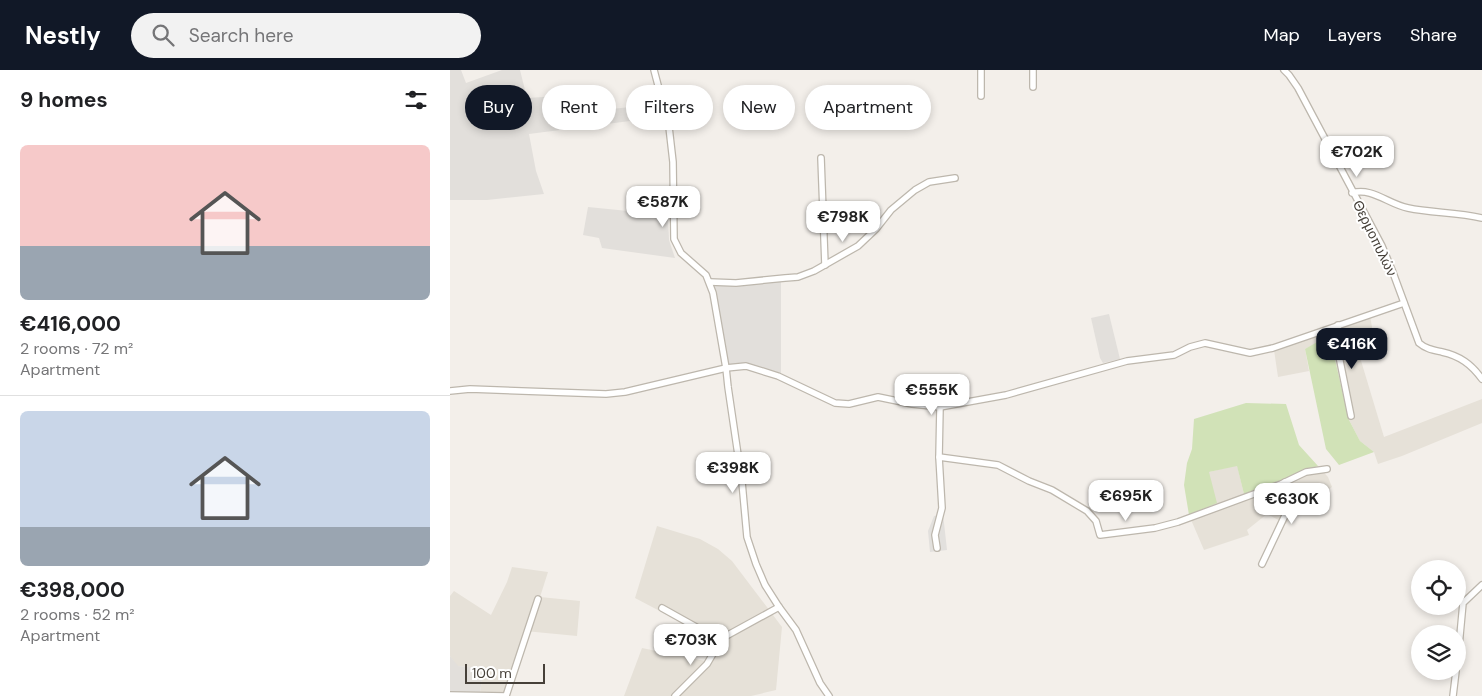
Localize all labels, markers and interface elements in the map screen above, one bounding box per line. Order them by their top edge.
search box [131,13,481,58]
text: Nestly [25,20,101,51]
icon: search [149,21,177,49]
text: Search here [189,23,294,48]
text: Map [1264,23,1300,47]
text: Layers [1328,23,1382,47]
text: Share [1410,23,1457,47]
chip: Buy [465,85,532,130]
chip: Rent [542,85,616,130]
chip: Filters [626,85,713,130]
chip: New [723,85,795,130]
chip: Apartment [805,85,931,130]
text: 9 homes [20,86,108,114]
icon: filters [402,86,430,114]
pin: €702K [1322,136,1392,178]
text: €702K [1331,141,1383,162]
icon: home [180,178,270,268]
pin: €587K [628,186,698,228]
text: €587K [637,191,689,212]
street label: Θερμοπυλών [1349,197,1401,279]
pin: €798K [808,200,878,243]
text: €798K [817,206,869,227]
text: €416,000 [20,310,121,338]
pin: €416K [1317,328,1387,370]
text: €416K [1327,333,1377,354]
text: 2 rooms · 72 m² [20,338,133,359]
text: Apartment [20,359,100,380]
pin: €555K [897,374,967,416]
text: €555K [906,379,958,400]
icon: home [180,443,270,533]
pin: €398K [698,452,768,494]
text: €398K [707,457,759,478]
pin: €695K [1091,480,1161,522]
pin: €630K [1257,482,1327,525]
text: €695K [1099,485,1153,506]
text: €630K [1265,488,1319,509]
map controls [1411,560,1466,680]
button: locate [1411,560,1466,615]
text: €398,000 [20,576,125,604]
text: 2 rooms · 52 m² [20,604,135,625]
pin: €703K [656,624,726,666]
text: Apartment [20,625,100,646]
button: layers [1411,625,1466,680]
text: €703K [665,629,717,650]
scale bar [465,661,545,684]
text: 100 m [472,664,512,682]

